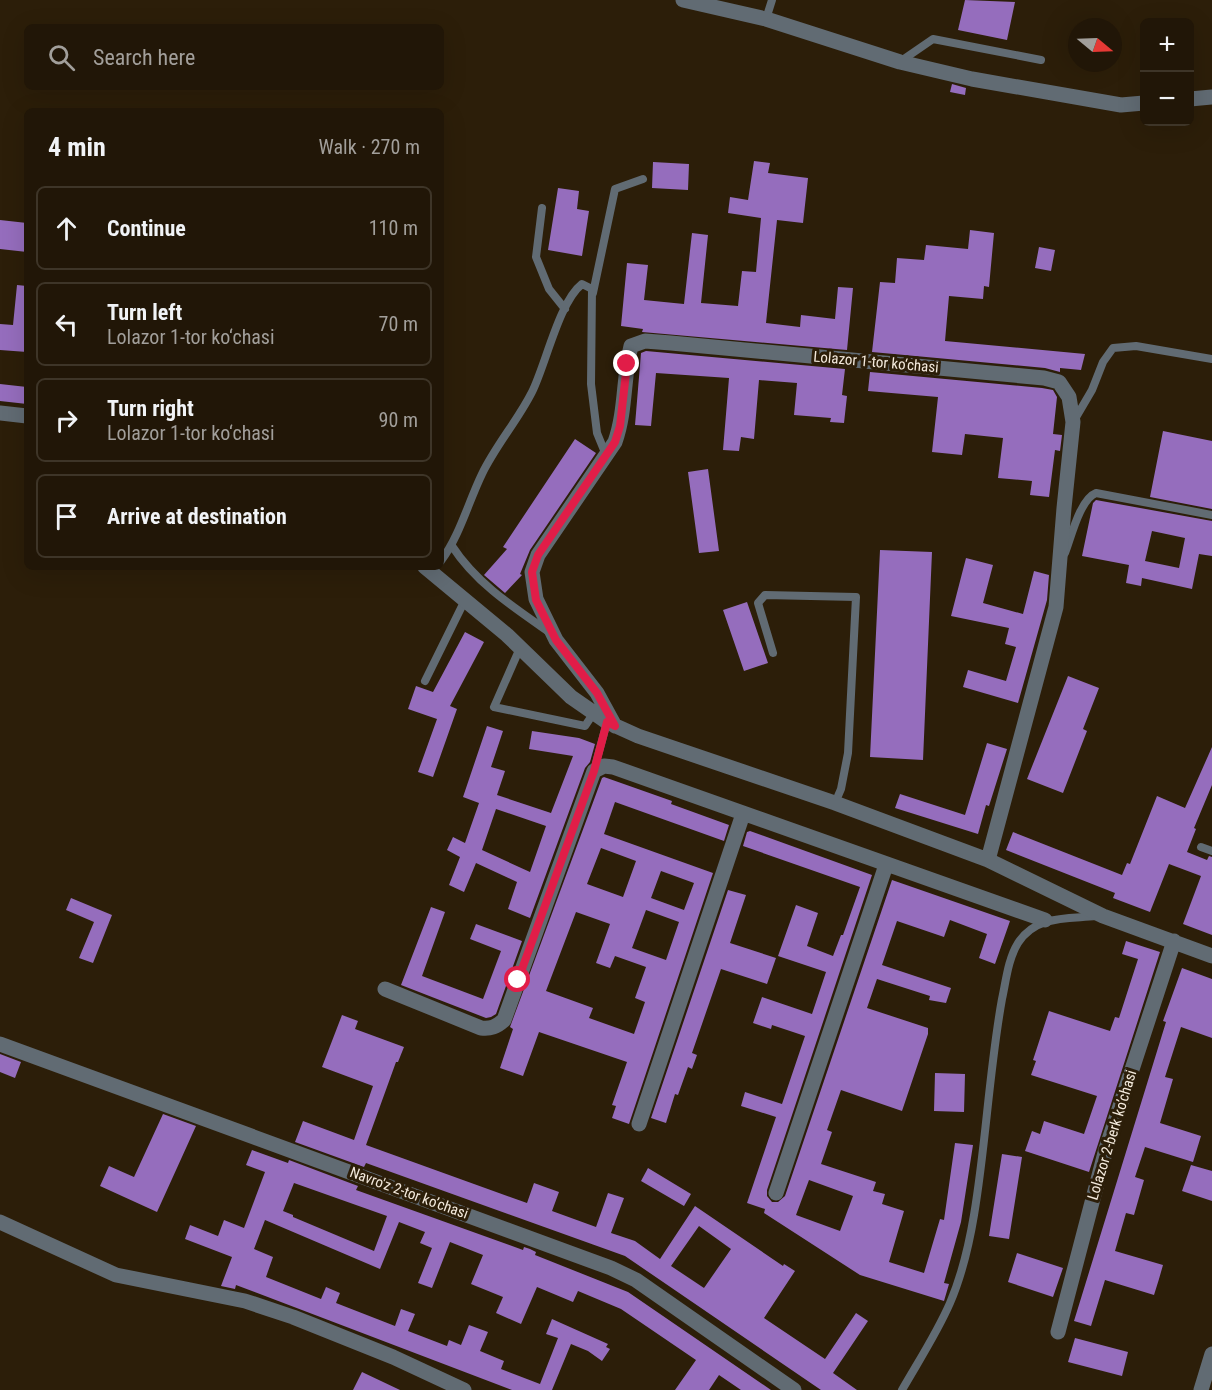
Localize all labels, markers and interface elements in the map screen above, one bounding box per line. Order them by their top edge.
north arrow [1068,18,1122,72]
map controls [1140,18,1194,126]
button: + [1140,18,1194,72]
search box [24,24,444,90]
icon: search [45,41,78,74]
text: Search here [93,45,195,70]
button: − [1140,72,1194,126]
text: 4 min [48,132,106,162]
text: Walk · 270 m [319,135,420,159]
icon: ahead [50,212,83,245]
text: Continue [107,216,186,241]
text: 110 m [369,216,418,240]
text: Turn left [107,300,182,325]
icon: left [50,308,83,341]
text: 70 m [379,312,418,336]
text: Lolazor 1-tor ko‘chasi [107,325,275,349]
street label: Lolazor 1-tor ko‘chasi [813,348,939,376]
route end [613,350,639,376]
text: Turn right [107,396,194,421]
icon: right [50,404,83,437]
text: 90 m [379,408,418,432]
text: Lolazor 1-tor ko‘chasi [107,421,275,445]
icon: arrive [50,500,83,533]
text: Arrive at destination [107,504,287,529]
route start [504,966,530,992]
street label: Lolazor 2-berk koʼchasi [1084,1068,1140,1202]
street label: Navro'z 2-tor koʼchasi [347,1163,471,1223]

